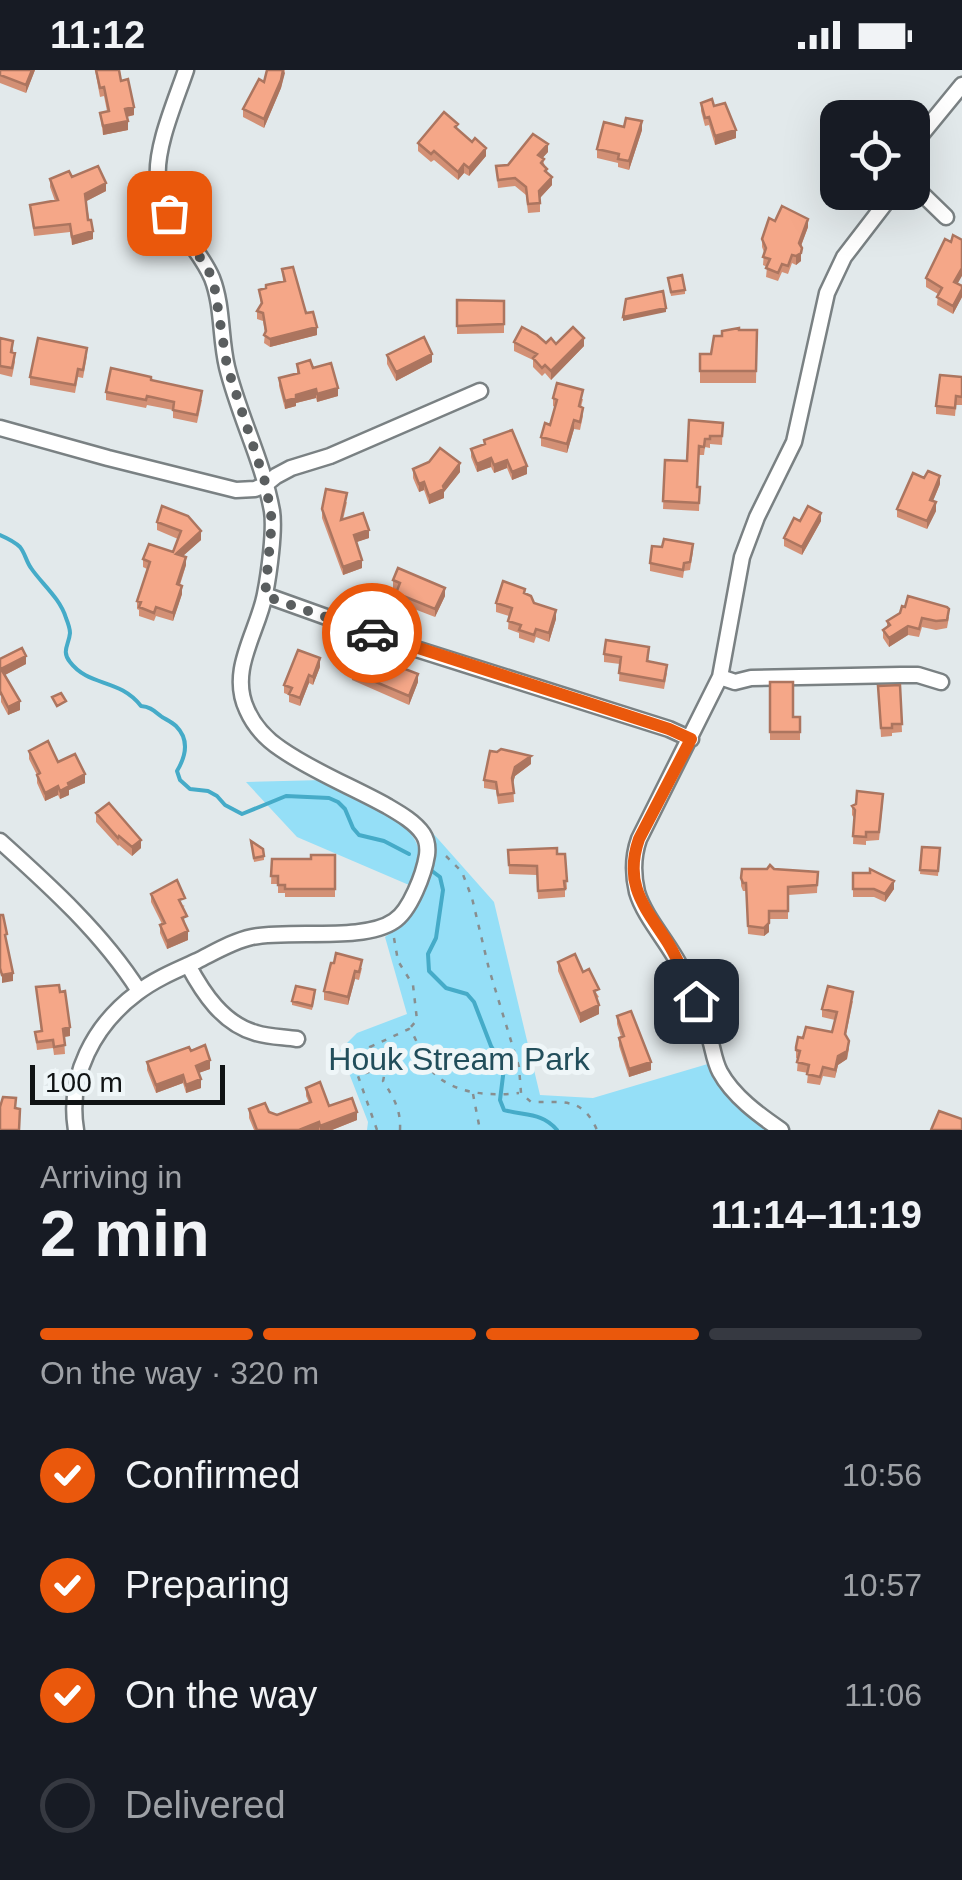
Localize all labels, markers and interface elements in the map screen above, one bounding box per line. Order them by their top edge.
text: 11:12 [50,14,145,56]
map controls [820,100,930,210]
button: locate [820,100,930,210]
pin [127,171,212,256]
icon: bag [142,186,197,241]
courier [322,583,422,683]
icon: car [345,606,400,661]
pin [654,959,739,1044]
icon: home [669,974,724,1029]
park label: Houk Stream Park [328,1041,591,1077]
scale bar [30,1060,225,1104]
text: 100 m [45,1067,123,1098]
text: Arriving in [40,1159,182,1195]
text: 11:14–11:19 [711,1194,922,1236]
text: 2 min [40,1197,210,1270]
text: On the way · 320 m [40,1355,319,1391]
icon: check [40,1448,95,1503]
text: Confirmed [125,1454,300,1496]
text: 10:56 [842,1457,922,1493]
icon: check [40,1558,95,1613]
text: Preparing [125,1564,290,1606]
text: 10:57 [842,1567,922,1603]
icon: check [40,1668,95,1723]
text: On the way [125,1674,317,1716]
text: 11:06 [844,1677,922,1713]
text: Delivered [125,1784,286,1826]

